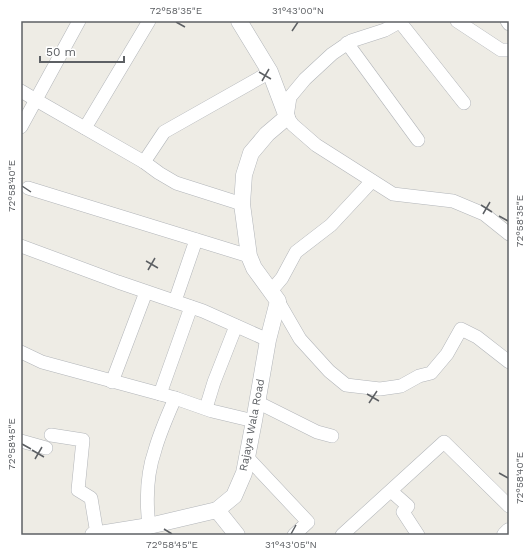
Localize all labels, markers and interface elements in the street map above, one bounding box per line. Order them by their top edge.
text: 72°58'35"E [150,5,202,16]
text: 31°43'00"N [272,5,324,16]
scale bar [40,38,124,64]
text: 50 m [46,45,76,59]
text: 72°58'40"E [6,160,17,212]
text: 72°58'35"E [514,195,525,247]
street label: Rajaya Wala Road [237,378,267,472]
text: 72°58'45"E [6,418,17,470]
text: 72°58'40"E [514,452,525,504]
text: 72°58'45"E [146,539,198,550]
text: 31°43'05"N [265,539,317,550]

